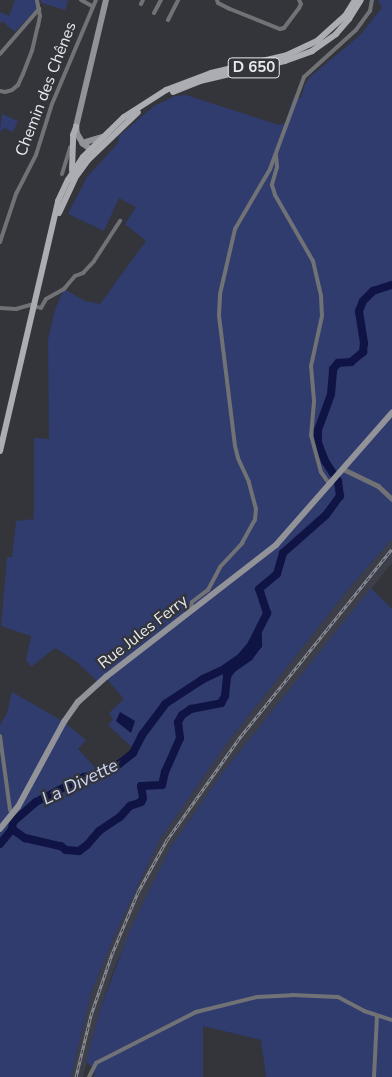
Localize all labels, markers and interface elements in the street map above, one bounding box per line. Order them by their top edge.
street label: Chemin des Chênes [12,19,80,159]
road number: D 650 [228,56,280,80]
street label: Rue Jules Ferry [94,591,192,673]
water label: La Divette [38,754,122,810]

